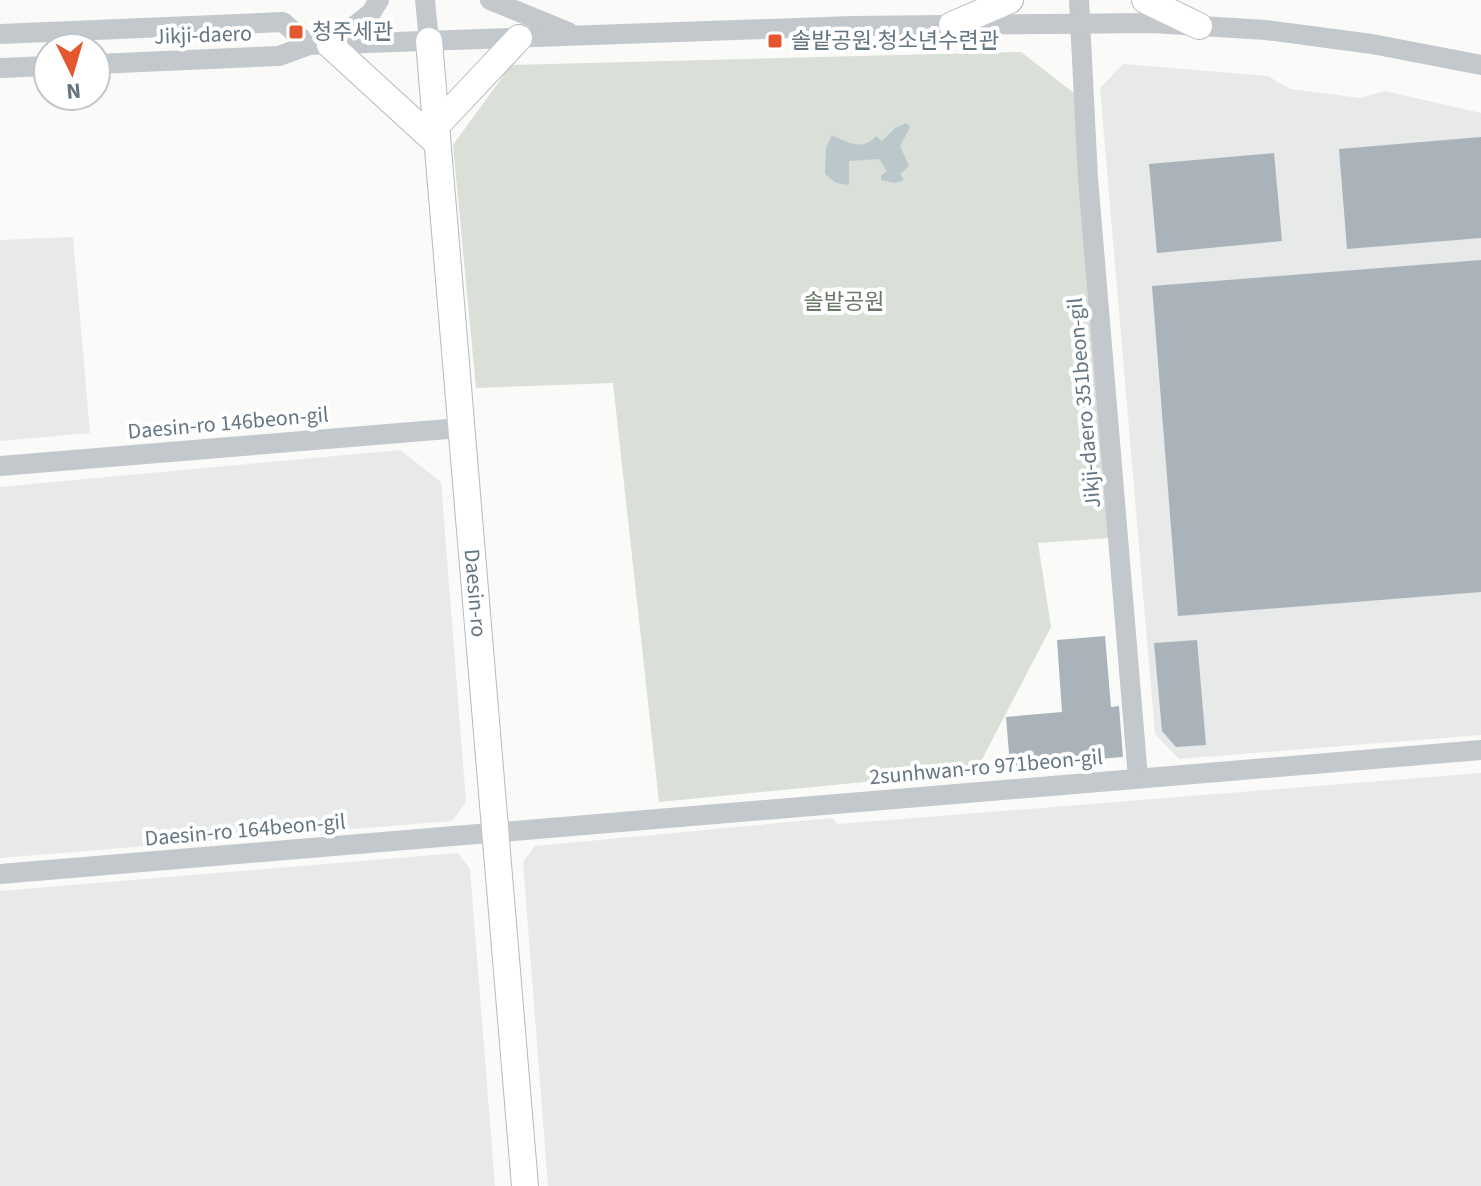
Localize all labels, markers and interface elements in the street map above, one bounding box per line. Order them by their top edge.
place label: 청주세관 [312,16,393,48]
street label: Jikji-daero [154,17,252,53]
marker: 청주세관 [287,23,305,41]
place label: 솔밭공원.청소년수련관 [791,25,999,57]
north arrow [32,32,112,112]
marker: 솔밭공원.청소년수련관 [766,32,784,50]
text: N [65,74,82,108]
park label: 솔밭공원 [804,286,884,318]
street label: Jikji-daero 351beon-gil [1059,296,1109,510]
street label: Daesin-ro 146beon-gil [126,398,330,448]
street label: Daesin-ro [456,548,495,638]
street label: 2sunhwan-ro 971beon-gil [868,741,1104,793]
street label: Daesin-ro 164beon-gil [143,805,347,855]

